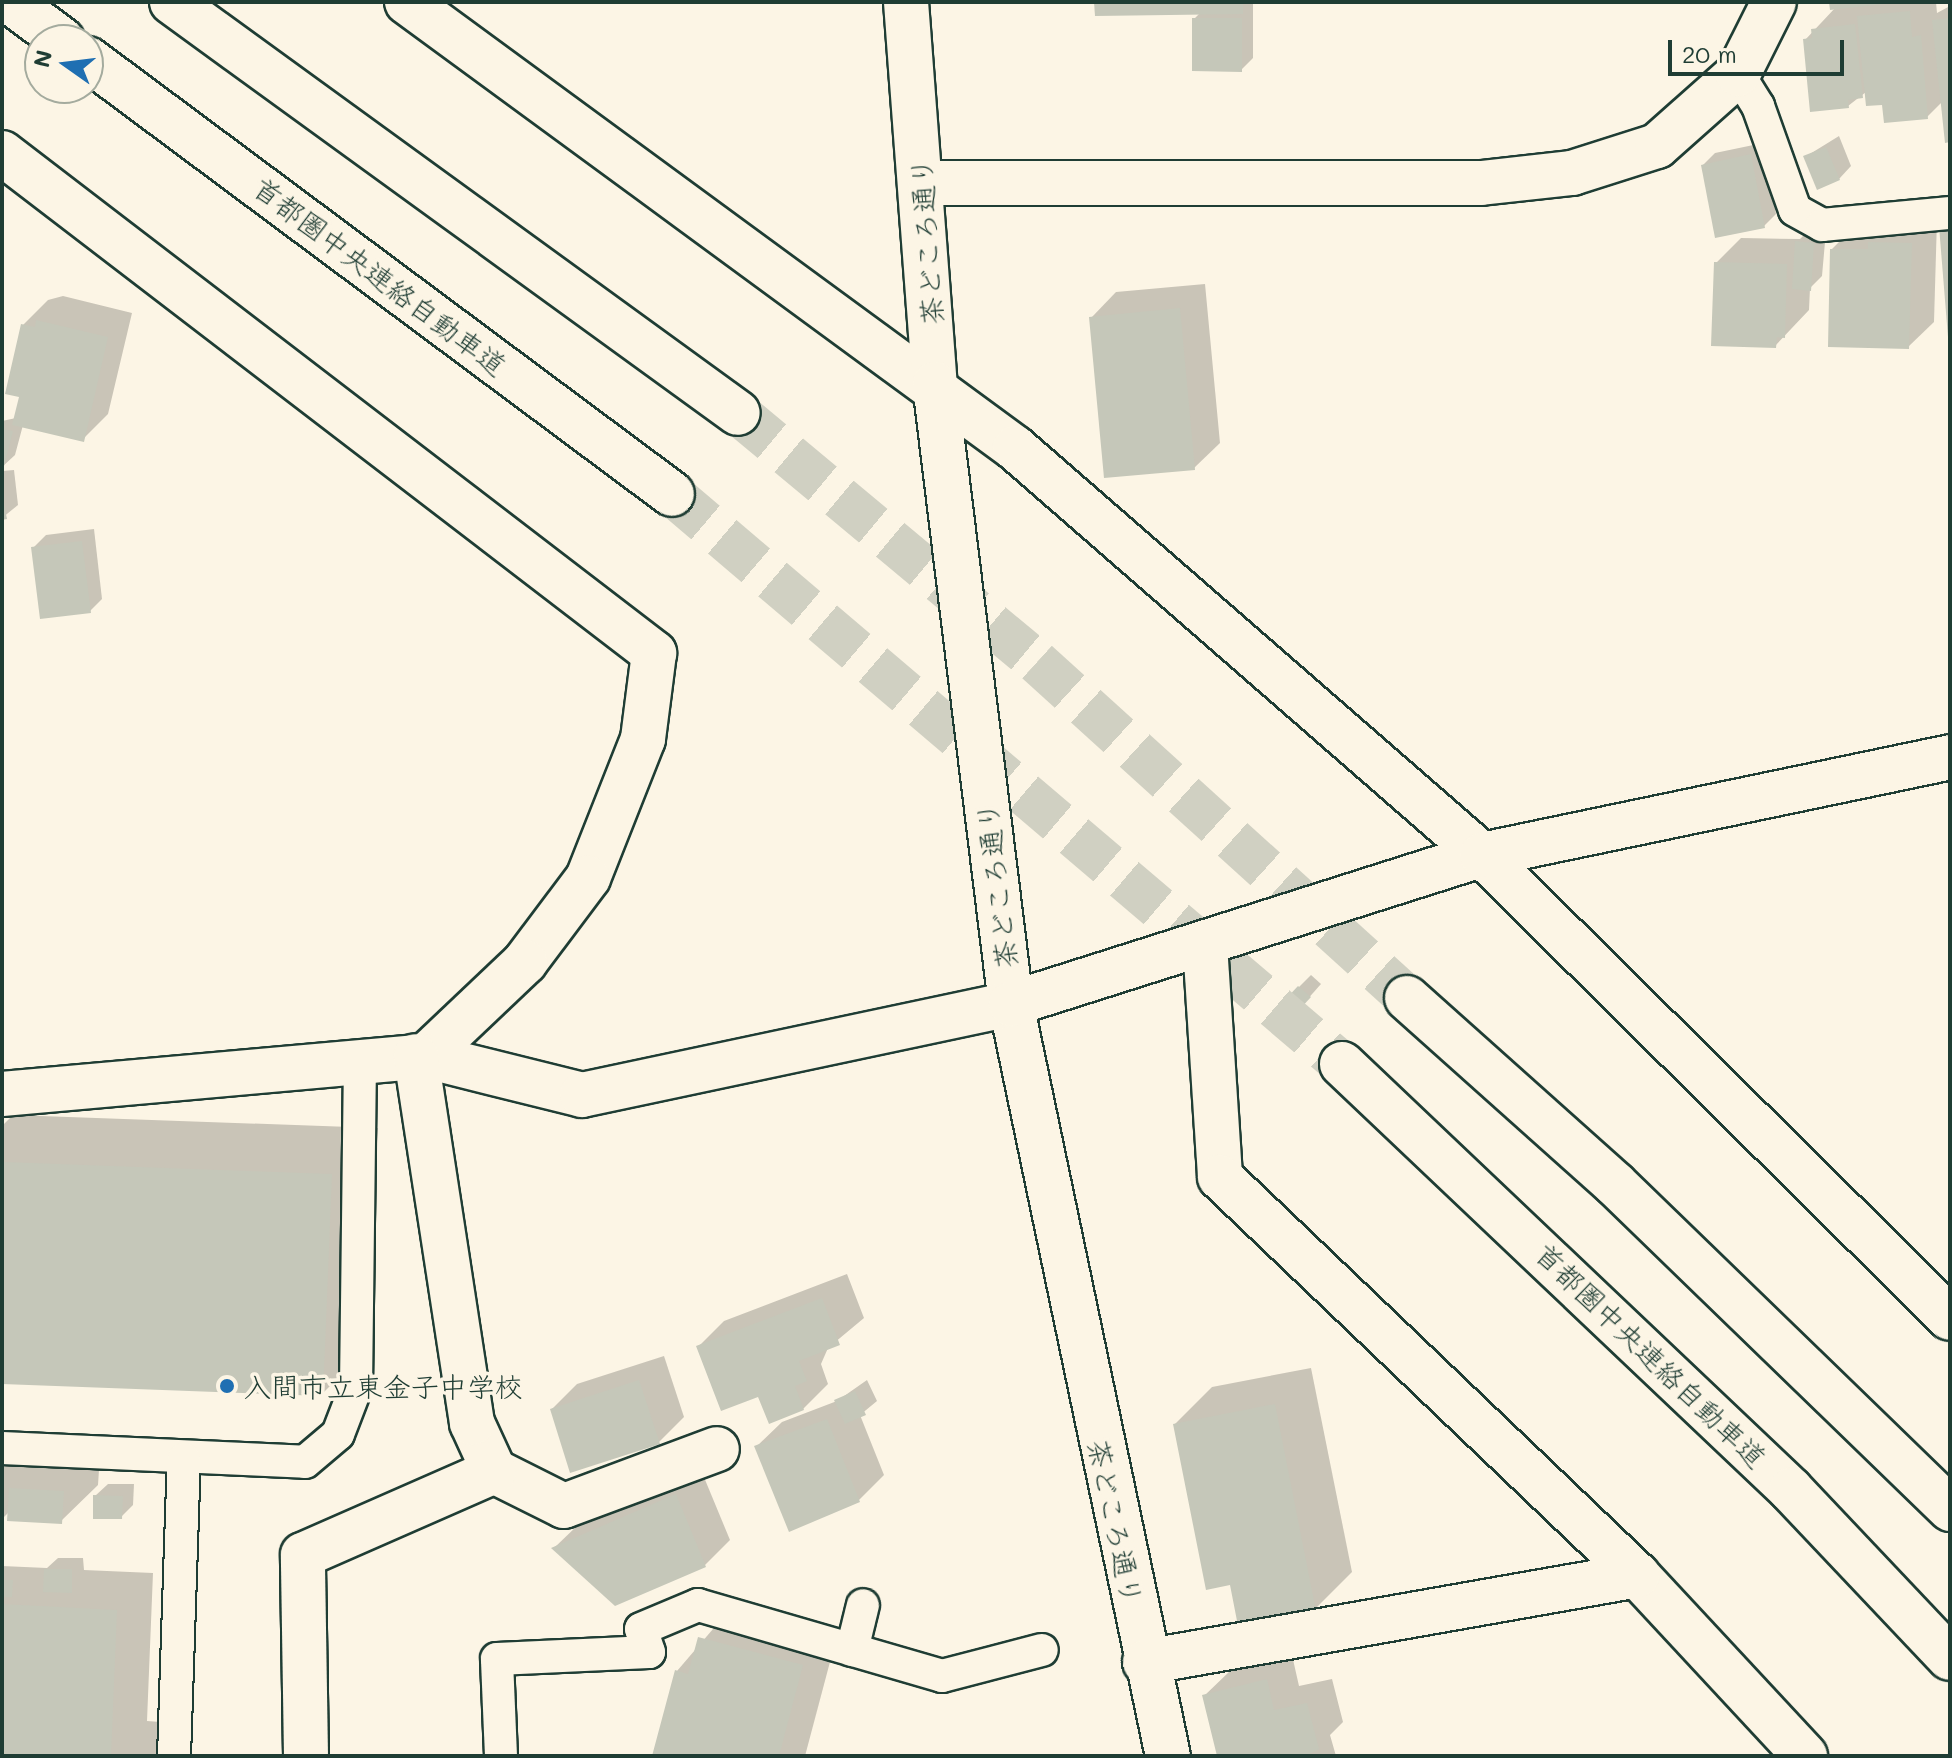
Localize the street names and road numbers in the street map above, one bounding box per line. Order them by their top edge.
street label: 茶どころ通り [903,156,949,326]
street label: 首都圏中央連絡自動車道 [247,170,513,382]
street label: 茶どころ通り [969,800,1023,970]
street label: 首都圏中央連絡自動車道 [1529,1236,1773,1474]
street label: 茶どころ通り [1082,1436,1150,1608]

